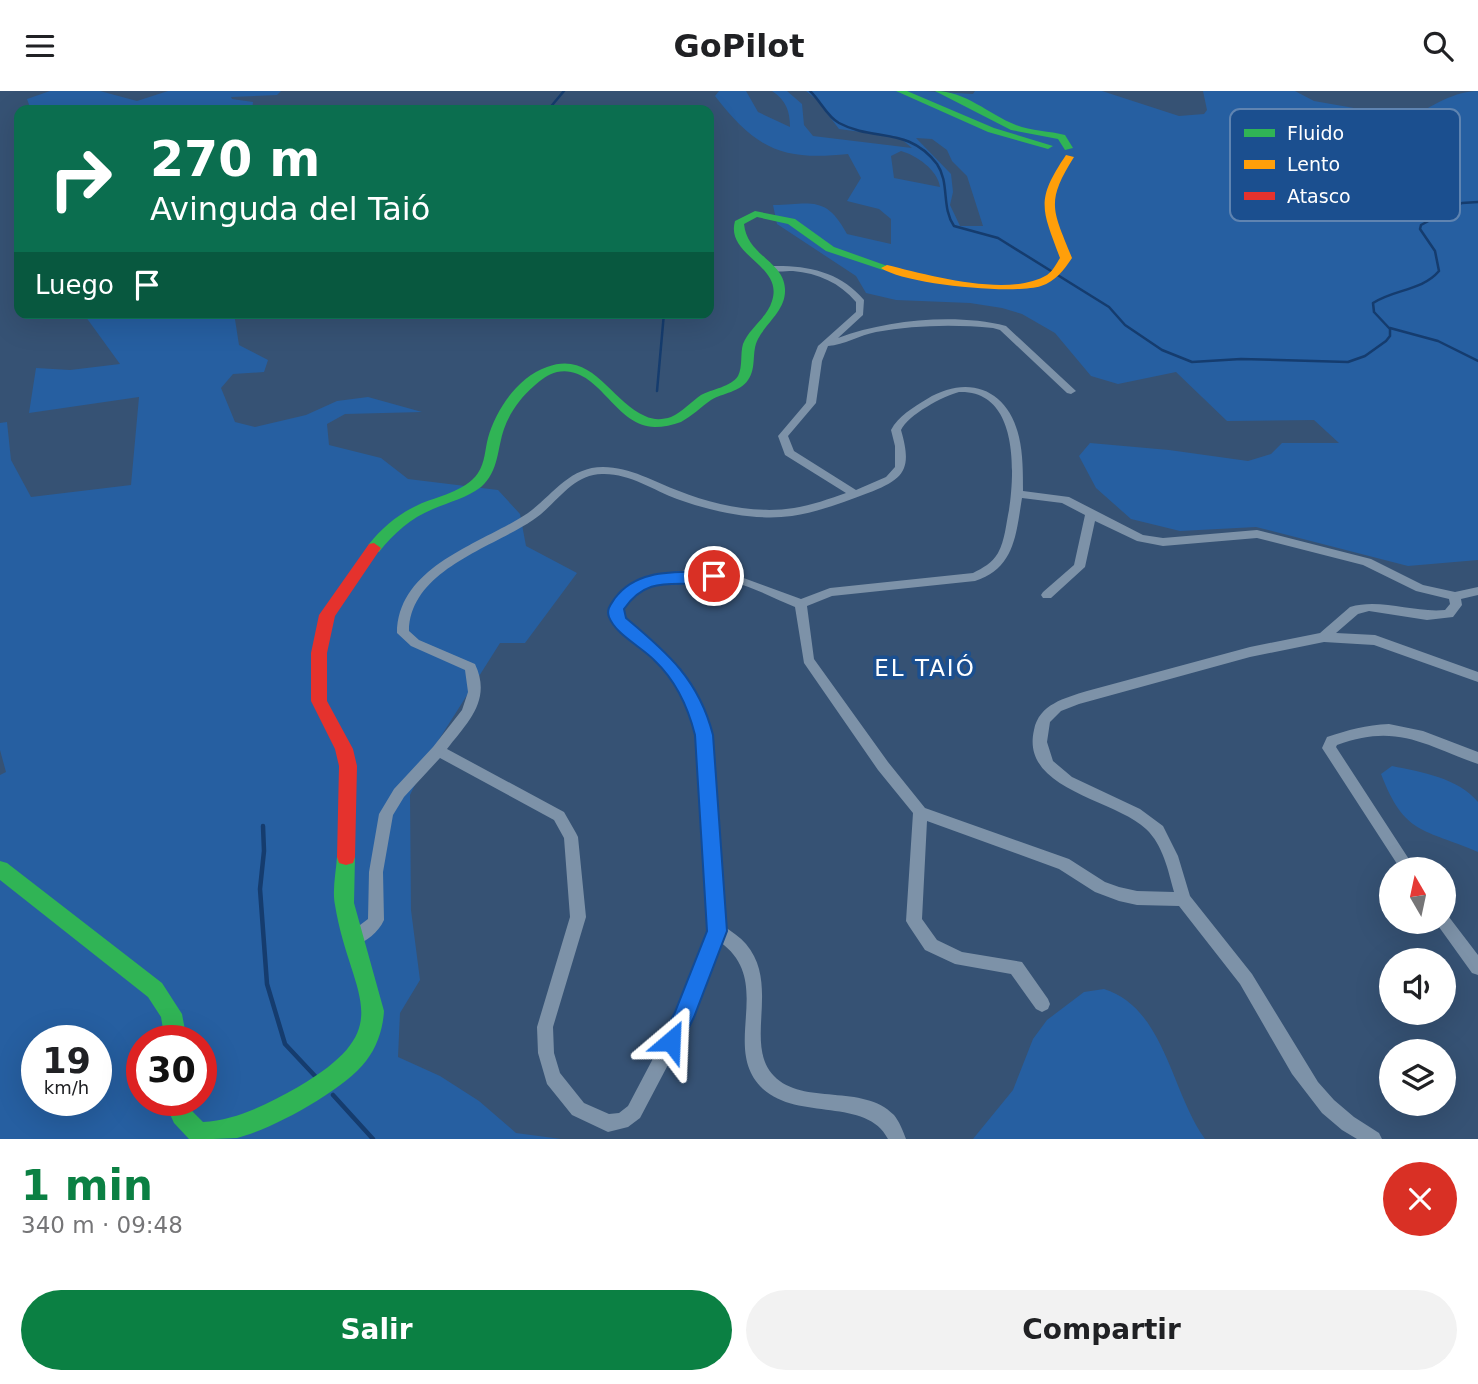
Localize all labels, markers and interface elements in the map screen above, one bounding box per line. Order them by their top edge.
icon: menu [21,27,59,65]
text: GoPilot [674,27,804,65]
icon: search [1419,27,1457,65]
legend [1230,109,1460,221]
text: Fluido [1287,122,1344,144]
text: 270 m [150,131,320,188]
icon: right [35,133,126,224]
text: Lento [1287,153,1340,175]
text: Atasco [1287,185,1351,207]
text: Avinguda del Taió [150,190,430,228]
icon: arrive [128,266,166,304]
text: Luego [35,270,114,300]
pin [684,546,744,606]
icon: arrive [695,557,733,595]
district label: EL TAIÓ [874,654,976,681]
north arrow [1379,857,1456,935]
map controls [1379,857,1456,1116]
button: sound [1379,948,1456,1025]
position arrow [634,1004,708,1078]
speed limit sign: 30 [126,1025,217,1116]
button: layers [1379,1039,1456,1116]
text: 19 [42,1041,91,1081]
text: km/h [44,1077,89,1098]
text: 1 min [21,1161,153,1210]
button: close [1383,1162,1457,1236]
text: 340 m · 09:48 [21,1212,183,1238]
button: Salir [21,1290,732,1370]
button: Compartir [746,1290,1457,1370]

